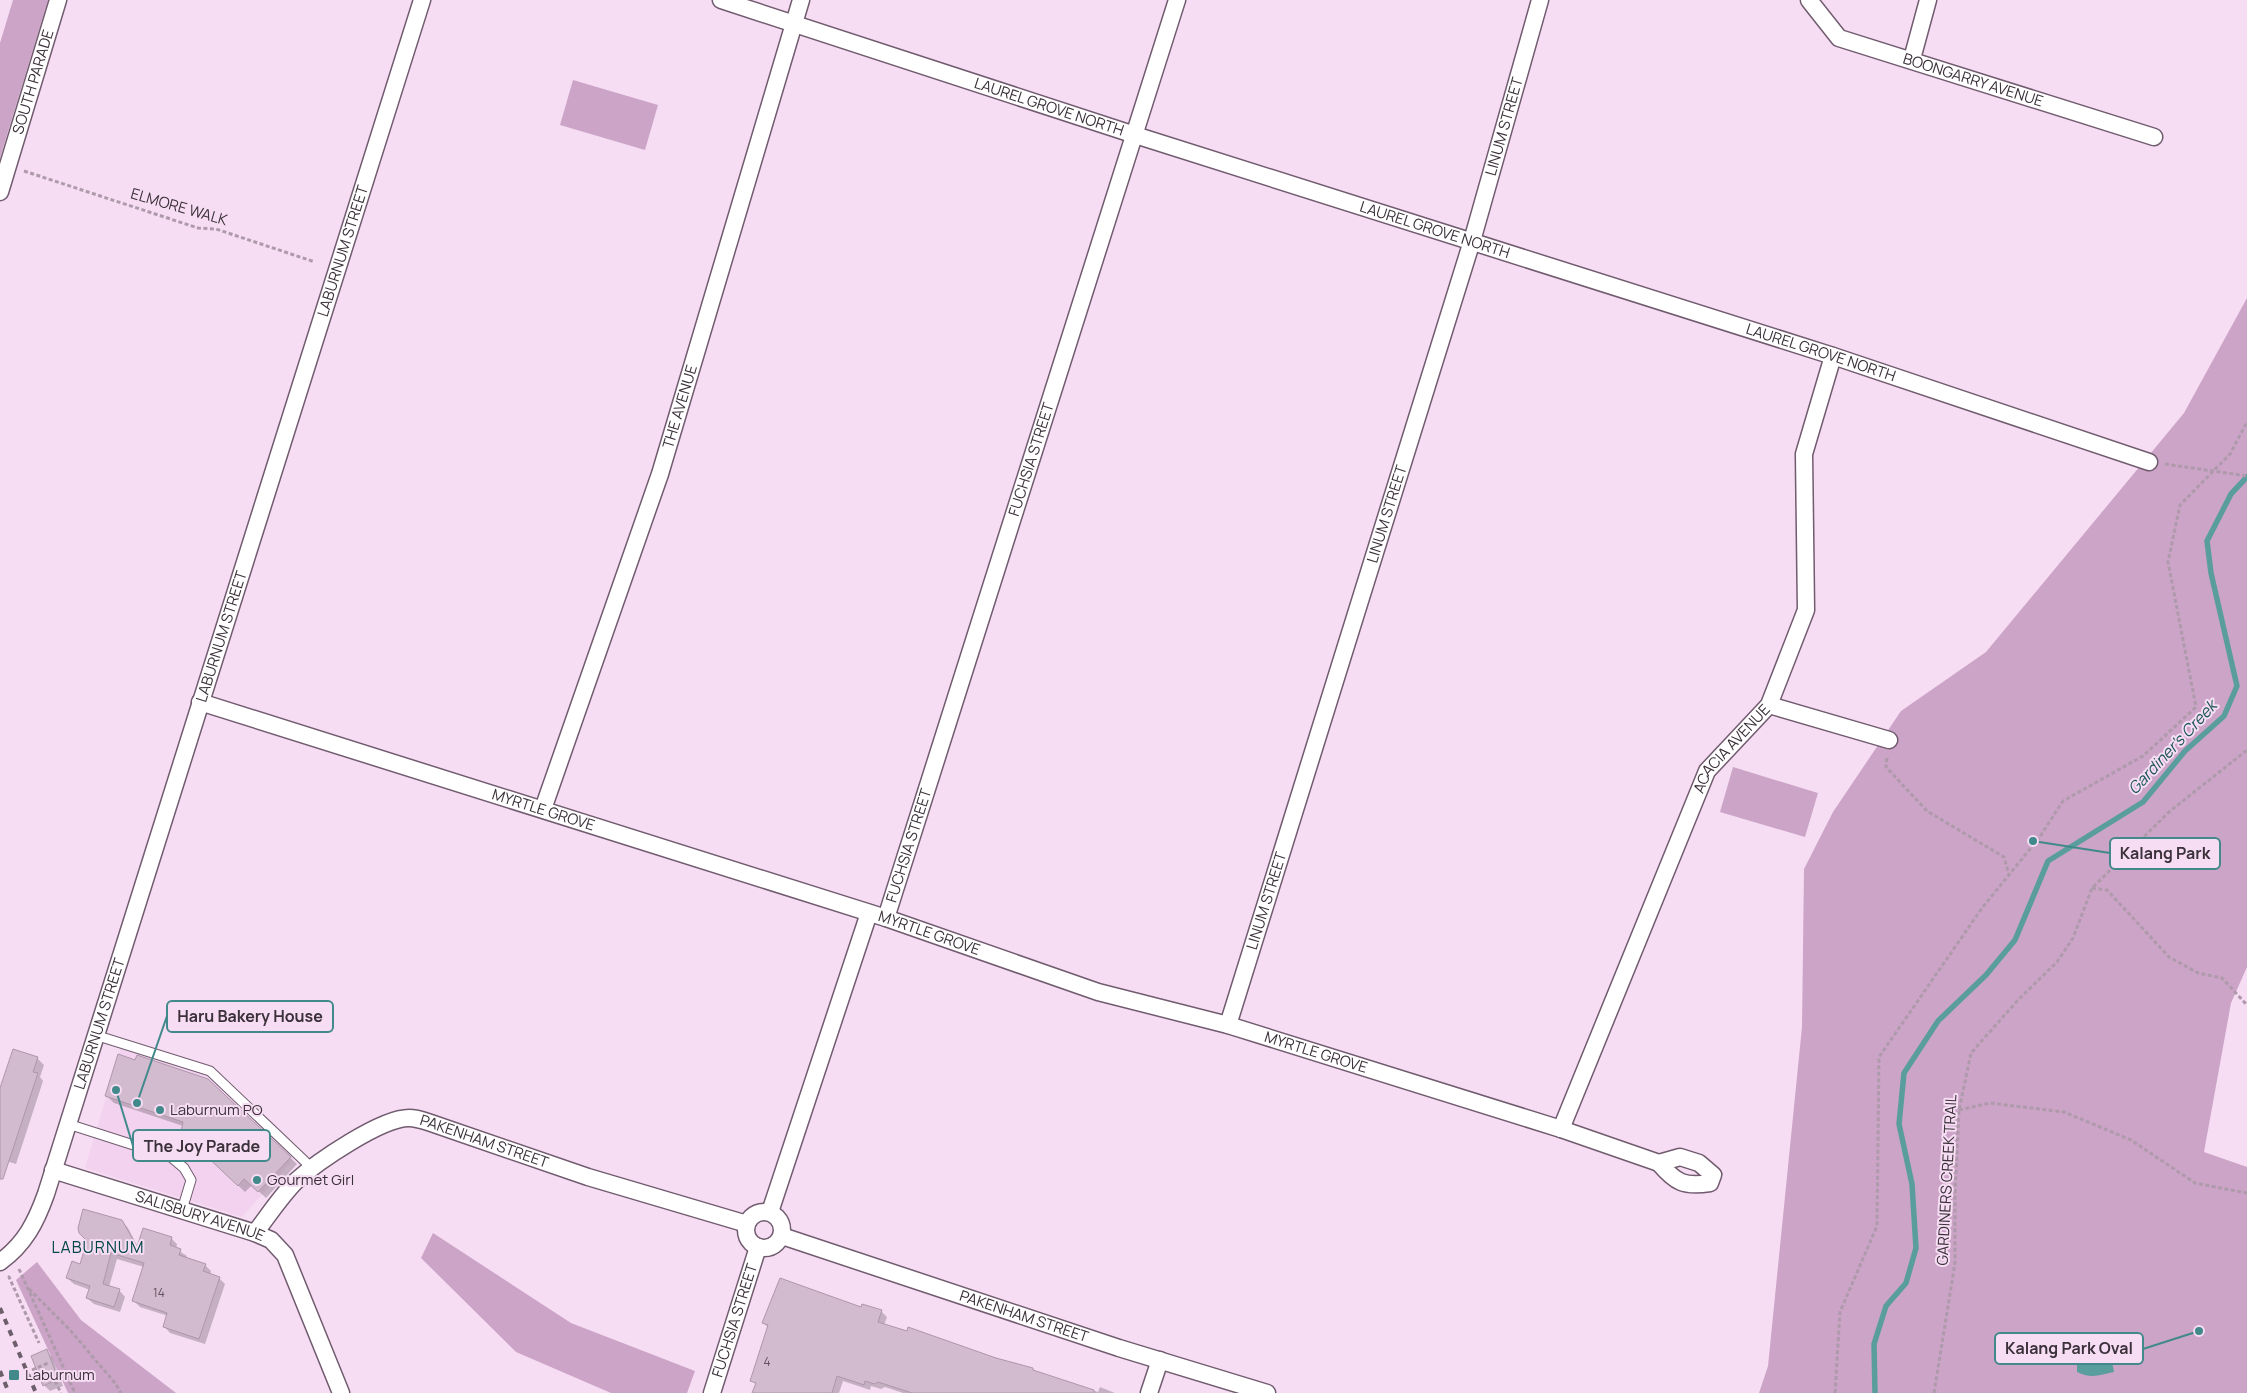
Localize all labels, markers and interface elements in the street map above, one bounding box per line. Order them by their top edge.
street label: SOUTH PARADE [7,27,58,137]
street label: BOONGARRY AVENUE [1900,48,2046,112]
street label: LAUREL GROVE NORTH [972,72,1127,141]
street label: LINUM STREET [1480,75,1528,178]
street label: ELMORE WALK [128,183,230,230]
street label: LABURNUM STREET [312,183,373,319]
street label: LAUREL GROVE NORTH [1357,196,1513,263]
street label: LAUREL GROVE NORTH [1743,318,1899,386]
street label: THE AVENUE [657,362,702,451]
street label: FUCHSIA STREET [1003,400,1059,519]
street label: LINUM STREET [1361,462,1412,566]
street label: LABURNUM STREET [191,568,252,705]
water label: Gardiner's Creek [2123,694,2223,799]
street label: ACACIA AVENUE [1688,699,1774,796]
street label: MYRTLE GROVE [489,784,598,836]
street label: FUCHSIA STREET [881,786,936,905]
callout: Kalang Park [2110,838,2220,869]
text: Kalang Park [2120,842,2211,864]
street label: LINUM STREET [1241,849,1291,952]
street label: MYRTLE GROVE [876,905,983,960]
street label: LABURNUM STREET [69,955,130,1092]
callout: Haru Bakery House [167,1001,333,1032]
text: Haru Bakery House [177,1005,323,1027]
street label: MYRTLE GROVE [1262,1026,1370,1078]
street label: GARDINERS CREEK TRAIL [1932,1094,1961,1266]
place label: Laburnum PO [170,1099,263,1120]
marker: Laburnum PO [154,1104,166,1116]
street label: PAKENHAM STREET [418,1109,551,1173]
callout: The Joy Parade [133,1130,270,1161]
text: The Joy Parade [144,1135,261,1157]
place label: Gourmet Girl [267,1169,354,1190]
marker: Gourmet Girl [251,1174,263,1186]
street label: SALISBURY AVENUE [133,1185,268,1246]
district label: LABURNUM [51,1236,145,1258]
street label: FUCHSIA STREET [707,1261,762,1380]
house number: 14 [153,1284,165,1301]
street label: PAKENHAM STREET [957,1285,1091,1347]
callout: Kalang Park Oval [1995,1333,2143,1364]
text: Kalang Park Oval [2005,1337,2133,1359]
house number: 4 [763,1353,771,1370]
place label: Laburnum [25,1364,95,1385]
marker: Laburnum [7,1368,21,1382]

